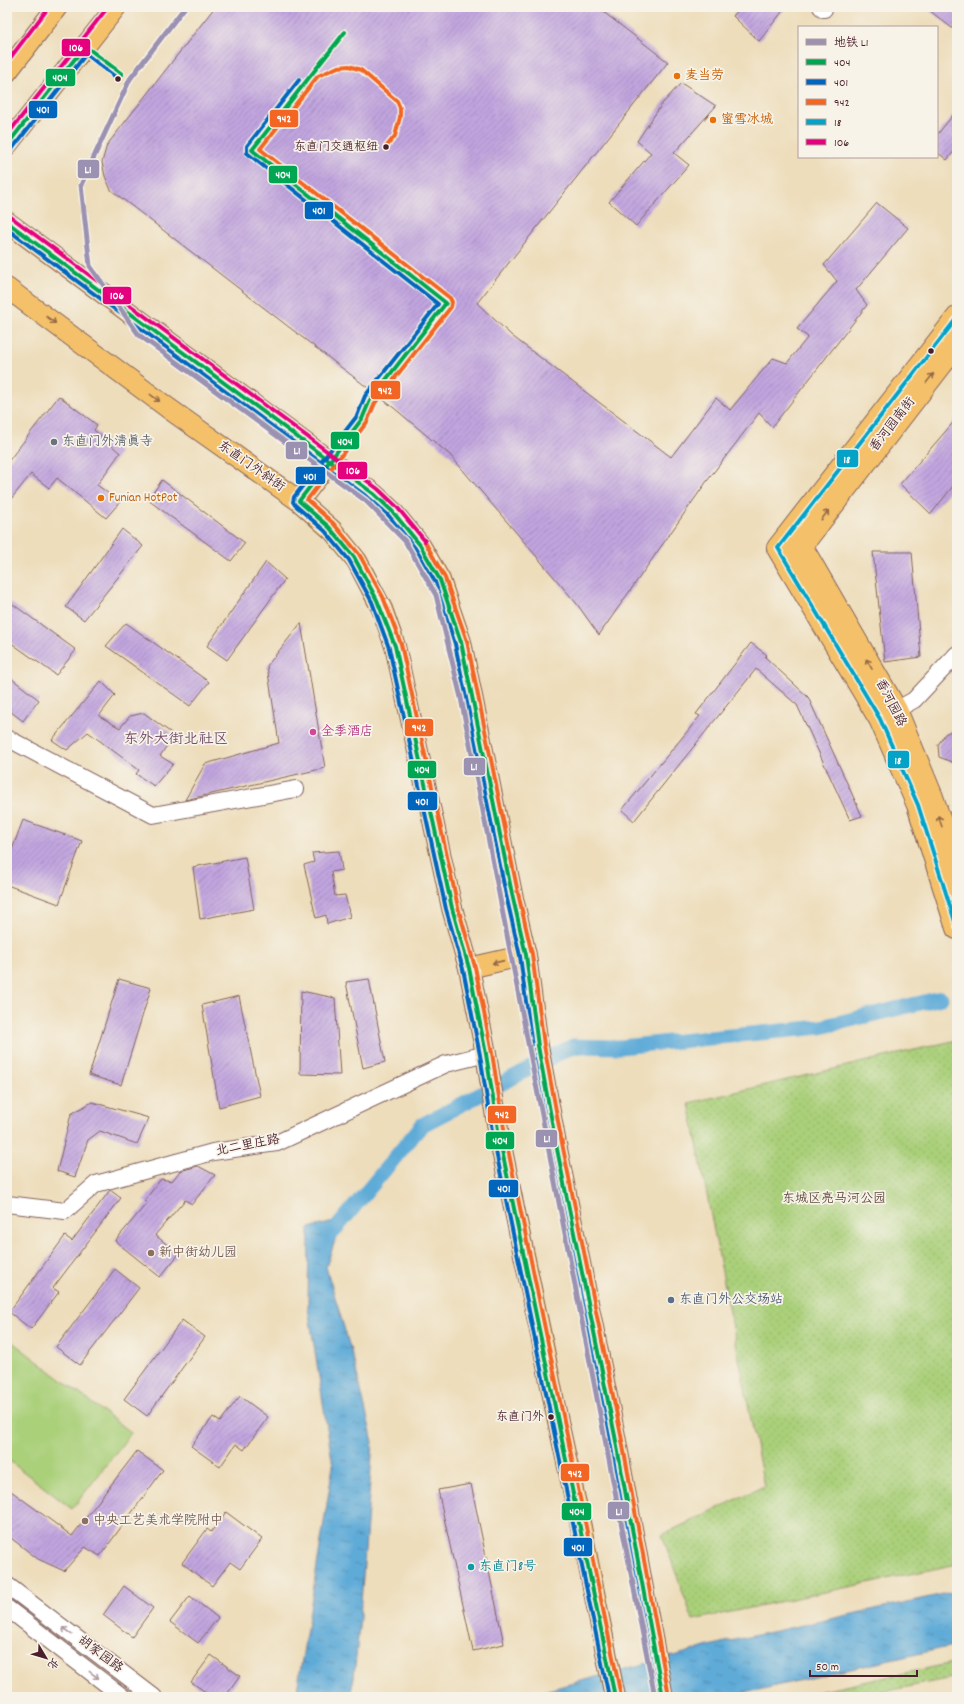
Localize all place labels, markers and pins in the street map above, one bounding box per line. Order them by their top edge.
place label: 麦当劳 [685,67,724,86]
marker: 麦当劳 [672,71,682,81]
unlabelled marker [113,74,123,84]
place label: 蜜雪冰城 [721,111,773,130]
marker: 蜜雪冰城 [708,115,718,125]
place label: 东直门交通枢纽 [294,139,378,156]
marker: 东直门交通枢纽 [381,142,391,152]
unlabelled marker [926,346,936,356]
place label: 东直门外清真寺 [62,433,153,452]
marker: 东直门外清真寺 [49,437,59,447]
place label: Funian HotPot [109,489,178,508]
marker: Funian HotPot [96,493,106,503]
place label: 全季酒店 [321,723,373,742]
marker: 全季酒店 [308,727,318,737]
place label: 新中街幼儿园 [159,1244,237,1263]
marker: 新中街幼儿园 [146,1248,156,1258]
place label: 东直门外公交场站 [679,1291,783,1310]
marker: 东直门外公交场站 [666,1295,676,1305]
place label: 东直门外 [496,1409,544,1426]
marker: 东直门外 [546,1412,556,1422]
place label: 中央工艺美术学院附中 [93,1512,223,1531]
marker: 中央工艺美术学院附中 [80,1516,90,1526]
place label: 东直门8号 [479,1558,536,1577]
marker: 东直门8号 [466,1562,476,1572]

